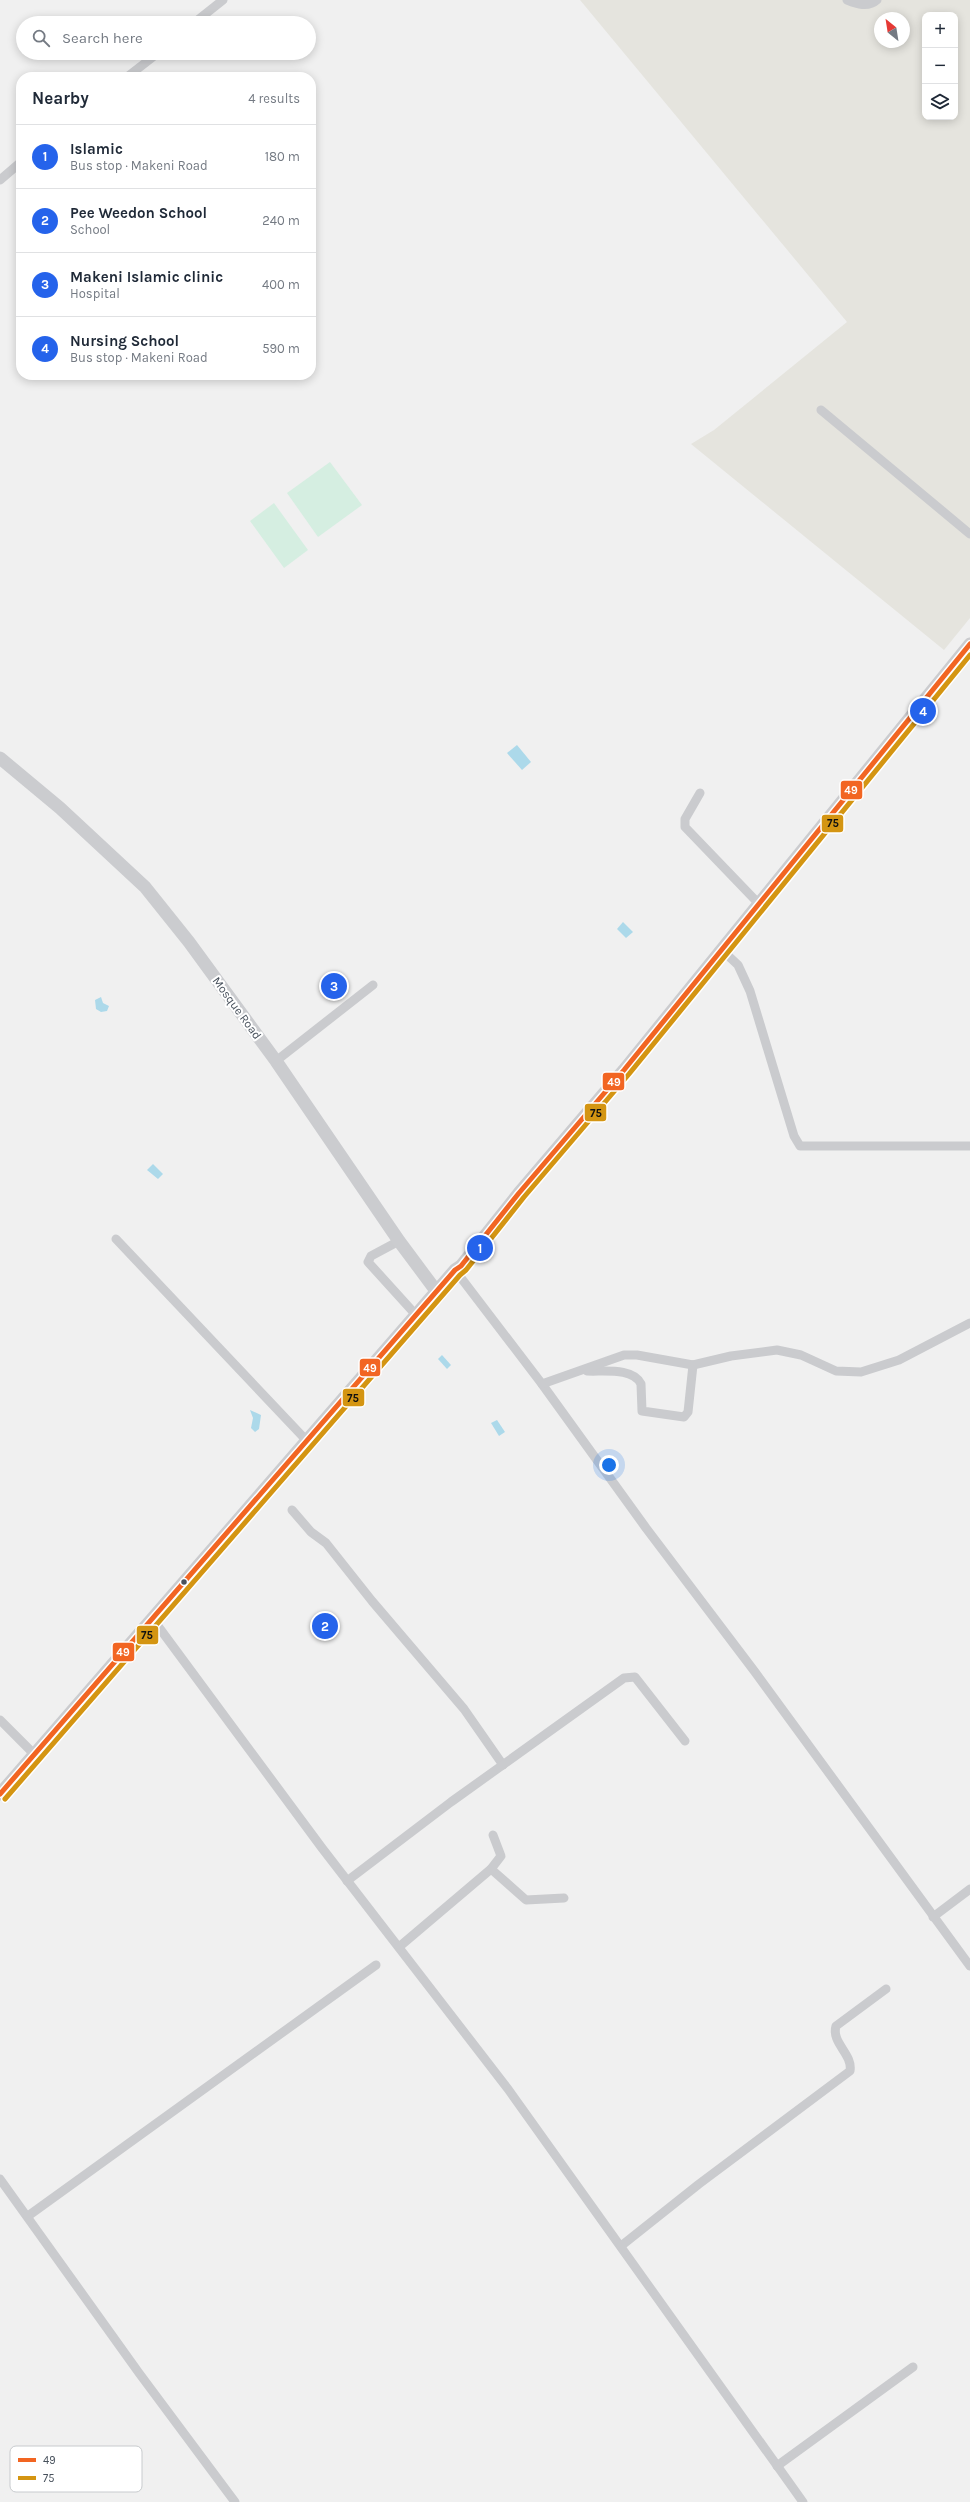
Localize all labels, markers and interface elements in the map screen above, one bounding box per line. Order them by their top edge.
north arrow [874,12,910,48]
map controls [922,12,958,120]
button: + [922,12,958,48]
search box [16,16,316,60]
icon: search [30,27,52,49]
text: Search here [62,29,143,47]
button: − [922,48,958,84]
button: layers [922,84,958,120]
text: Nearby [32,88,89,108]
text: 4 results [248,91,300,106]
text: Islamic [70,140,123,158]
text: 1 [43,149,47,164]
text: 180 m [265,149,300,164]
text: Bus stop · Makeni Road [70,158,208,173]
text: Pee Weedon School [70,204,207,222]
text: 2 [41,213,49,228]
text: 240 m [262,213,300,228]
text: School [70,222,110,237]
text: Makeni Islamic clinic [70,268,223,286]
text: 3 [41,277,49,292]
text: 400 m [262,277,300,292]
text: Hospital [70,286,120,301]
text: Nursing School [70,332,179,350]
text: 4 [41,341,49,356]
text: 590 m [262,341,300,356]
text: Bus stop · Makeni Road [70,350,208,365]
pin: 4 [910,696,936,726]
line badge: 49 [840,780,863,800]
text: 49 [844,784,858,797]
line badge: 75 [821,814,844,833]
text: 75 [827,817,839,830]
pin: 3 [321,971,347,1001]
street label: Mosque Road [210,974,264,1042]
line badge: 49 [602,1072,625,1091]
text: 49 [607,1076,621,1089]
line badge: 75 [584,1103,607,1122]
text: 75 [590,1107,602,1120]
pin: 1 [467,1233,493,1263]
line badge: 49 [359,1358,381,1377]
text: 49 [363,1362,377,1375]
line badge: 75 [342,1388,365,1407]
text: 75 [347,1392,359,1405]
your location [599,1455,619,1475]
unlabelled marker [179,1577,189,1587]
pin: 2 [312,1611,338,1641]
line badge: 75 [136,1625,159,1645]
text: 75 [141,1629,153,1642]
line badge: 49 [112,1642,135,1662]
text: 49 [116,1646,130,1659]
legend [10,2446,142,2492]
text: 49 [43,2454,56,2467]
text: 75 [43,2472,54,2485]

